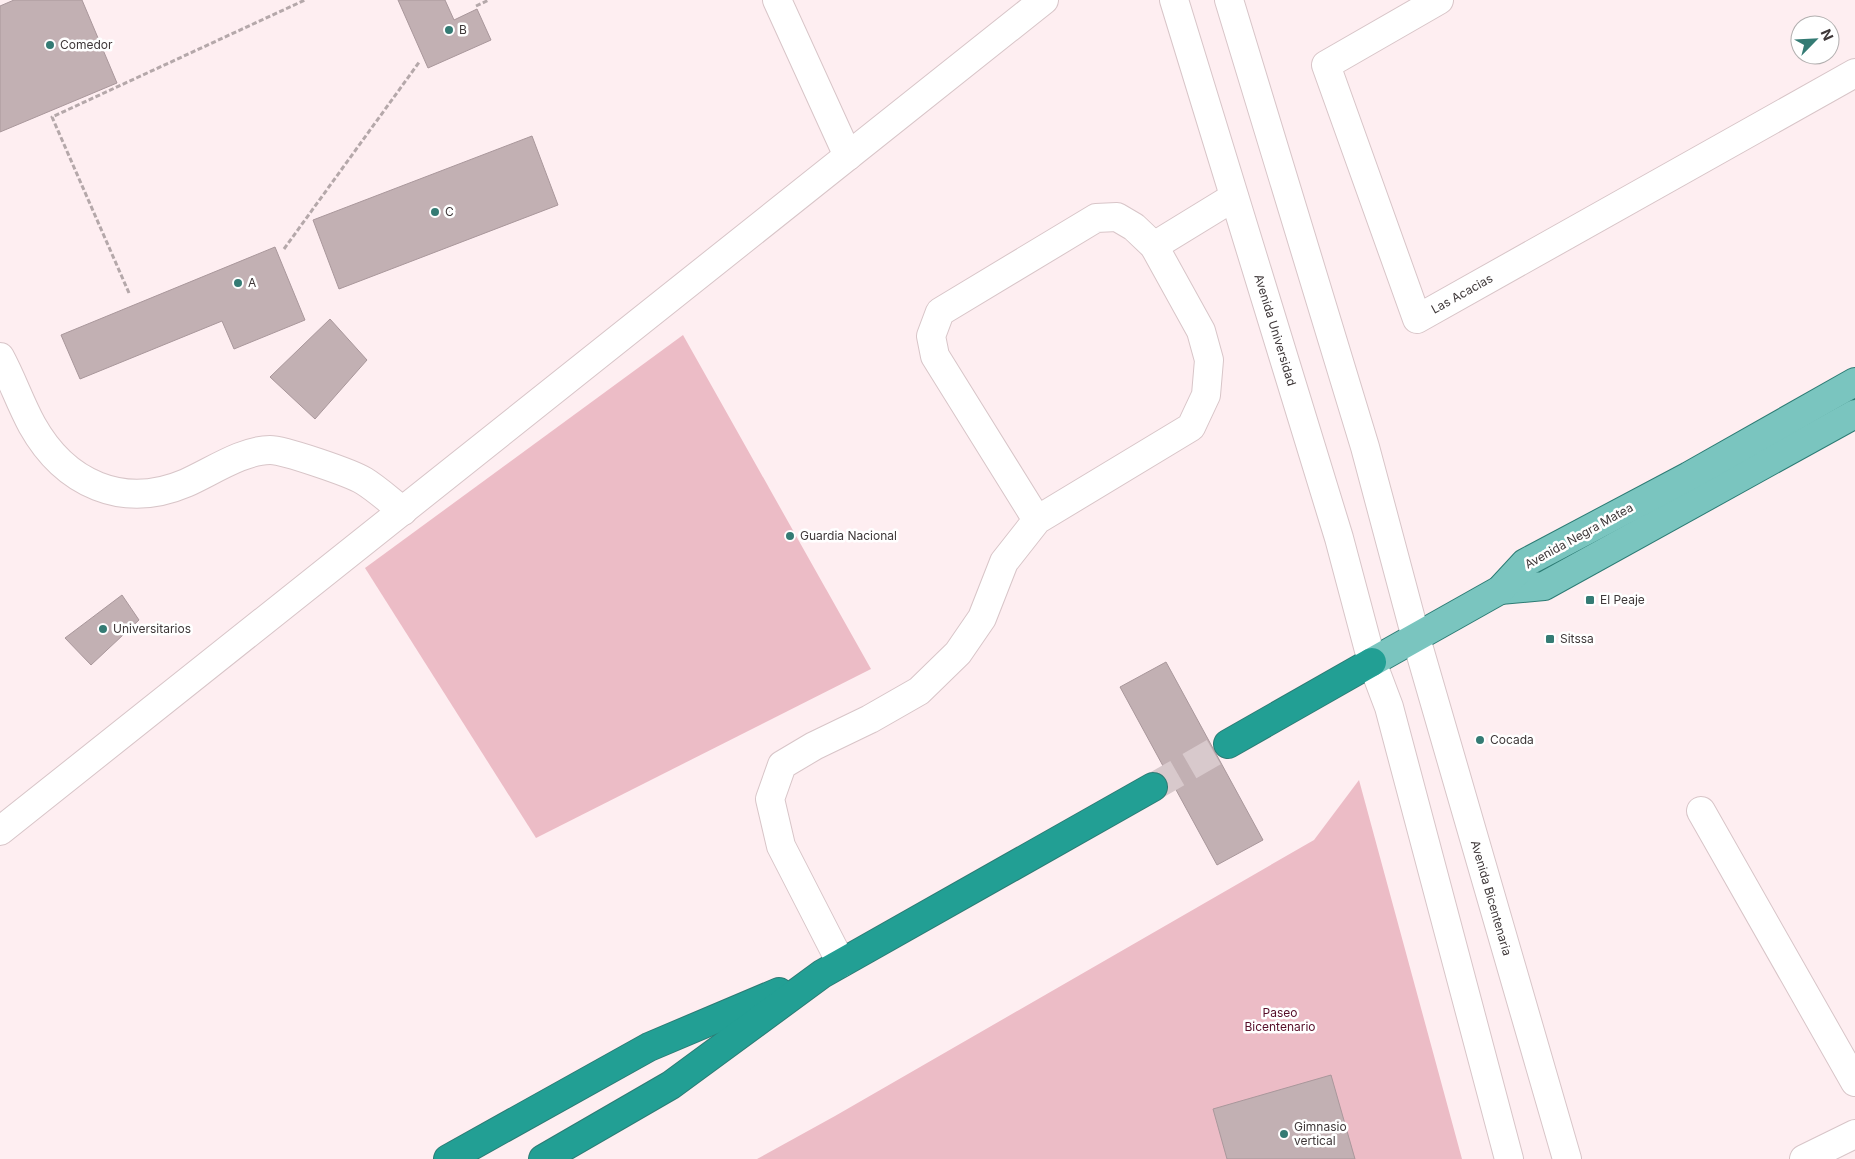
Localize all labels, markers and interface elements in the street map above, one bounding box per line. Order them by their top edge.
north arrow [1790,15,1840,65]
place label: B [459,22,467,37]
marker: B [443,24,455,36]
text: N [1817,26,1837,43]
place label: Comedor [60,37,113,52]
marker: Comedor [44,39,56,51]
place label: C [445,204,454,219]
marker: C [429,206,441,218]
street label: Las Acacias [1428,271,1495,317]
street label: Avenida Universidad [1251,272,1300,388]
place label: A [248,275,256,290]
marker: A [232,277,244,289]
street label: Avenida Negra Matea [1522,500,1636,572]
place label: Guardia Nacional [800,528,897,543]
marker: Guardia Nacional [784,530,796,542]
place label: El Peaje [1600,592,1645,607]
marker: El Peaje [1584,594,1596,606]
place label: Universitarios [113,621,191,636]
marker: Universitarios [97,623,109,635]
place label: Sitssa [1560,631,1594,646]
marker: Sitssa [1544,633,1556,645]
place label: Cocada [1490,732,1534,747]
marker: Cocada [1474,734,1486,746]
street label: Avenida Bicentenaria [1468,839,1515,957]
park label: Paseo Bicentenario [1244,1005,1316,1034]
place label: Gimnasio vertical [1294,1119,1347,1148]
marker: Gimnasio vertical [1278,1128,1290,1140]

